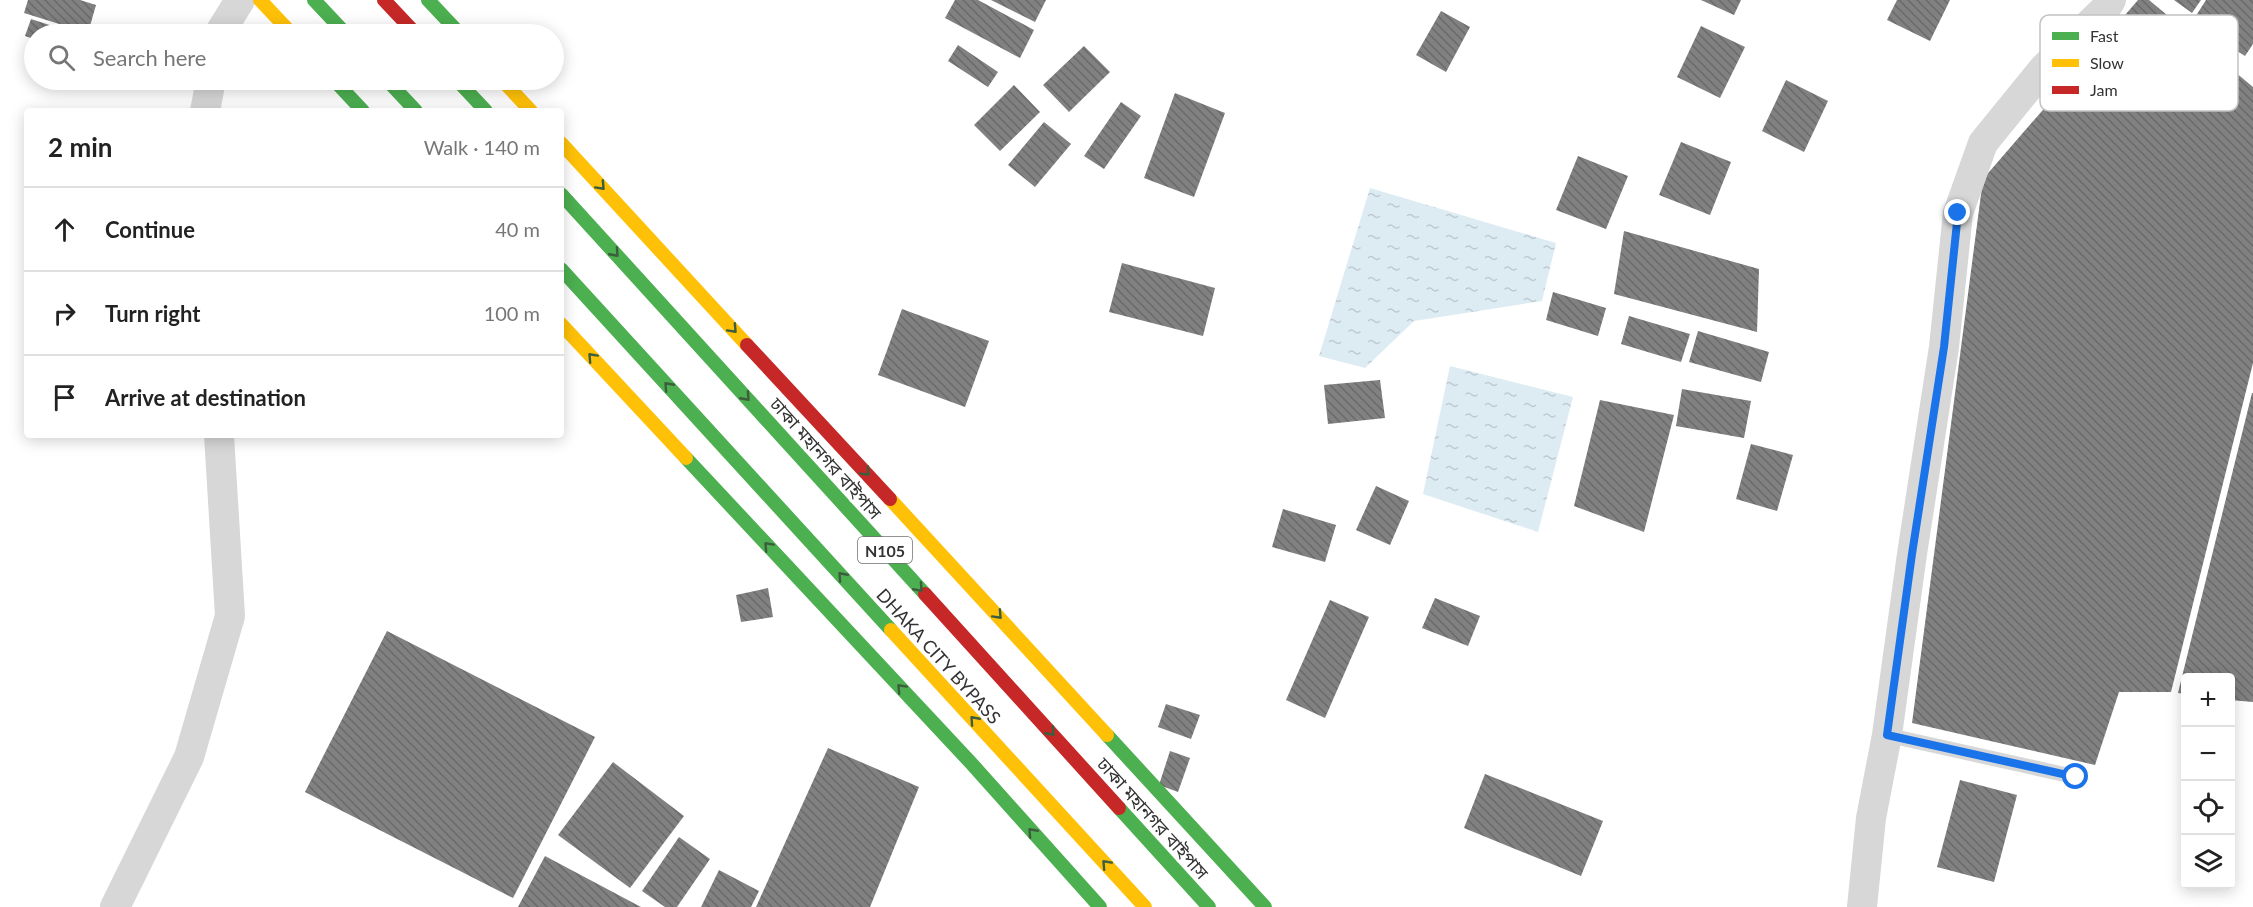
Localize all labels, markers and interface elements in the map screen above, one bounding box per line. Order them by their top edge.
legend [2040,15,2238,111]
search box [24,24,564,90]
text: Fast [2090,26,2119,45]
icon: search [45,41,78,74]
text: Search here [93,44,206,71]
text: Slow [2090,53,2124,72]
text: Jam [2090,80,2118,99]
text: 2 min [48,131,112,163]
text: Walk · 140 m [424,135,540,159]
one-way arrow [594,179,605,190]
route end [1944,199,1970,225]
icon: ahead [48,213,81,246]
text: Continue [105,216,195,243]
text: 40 m [495,217,540,241]
one-way arrow [607,245,618,256]
icon: right [48,297,81,330]
text: Turn right [105,300,200,327]
text: 100 m [484,301,540,325]
one-way arrow [726,322,737,333]
one-way arrow [588,353,599,364]
icon: arrive [48,381,81,414]
one-way arrow [664,382,675,393]
text: Arrive at destination [105,384,306,411]
one-way arrow [739,390,750,401]
street label: ঢাকা মহানগর বাইপাস [765,392,887,524]
one-way arrow [859,466,870,476]
road number: N105 [858,537,912,563]
one-way arrow [764,542,775,552]
one-way arrow [838,573,849,583]
one-way arrow [912,580,923,591]
street label: DHAKA CITY BYPASS [872,584,1006,728]
one-way arrow [991,609,1002,619]
map controls [2181,673,2235,889]
button: + [2181,673,2235,727]
one-way arrow [897,685,908,695]
one-way arrow [970,716,981,727]
one-way arrow [1044,725,1055,736]
button: − [2181,727,2235,781]
street label: ঢাকা মহানগর বাইপাস [1092,752,1214,884]
route start [2062,763,2088,789]
button: locate [2181,781,2235,835]
one-way arrow [1028,828,1039,839]
button: layers [2181,835,2235,889]
one-way arrow [1102,860,1113,871]

